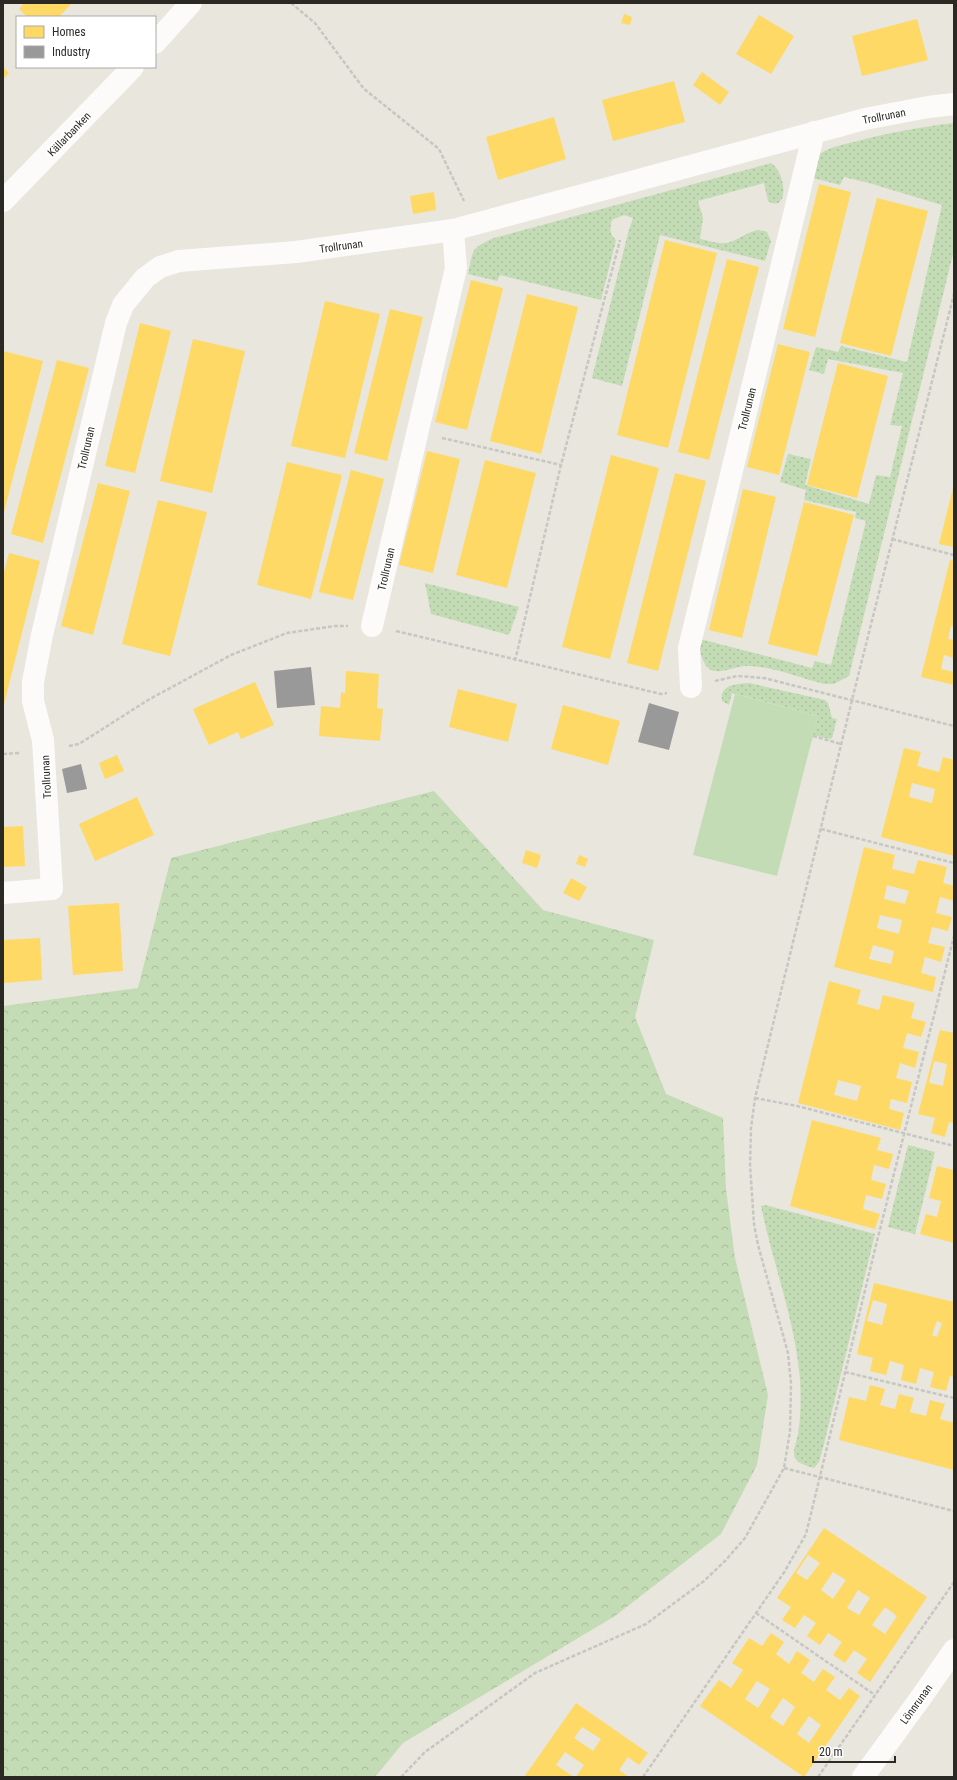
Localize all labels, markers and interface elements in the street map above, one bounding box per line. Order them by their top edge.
legend [16,16,156,68]
text: Homes [52,25,86,39]
text: Industry [52,45,90,59]
street label: Trollrunan [861,106,907,127]
street label: Källarbanken [45,110,94,159]
street label: Trollrunan [319,237,364,256]
street label: Trollrunan [736,386,759,432]
street label: Trollrunan [75,425,98,471]
street label: Trollrunan [375,546,398,592]
street label: Trollrunan [39,755,54,799]
street label: Lönnrunan [898,1682,935,1727]
scale bar [813,1738,895,1764]
text: 20 m [819,1745,843,1759]

